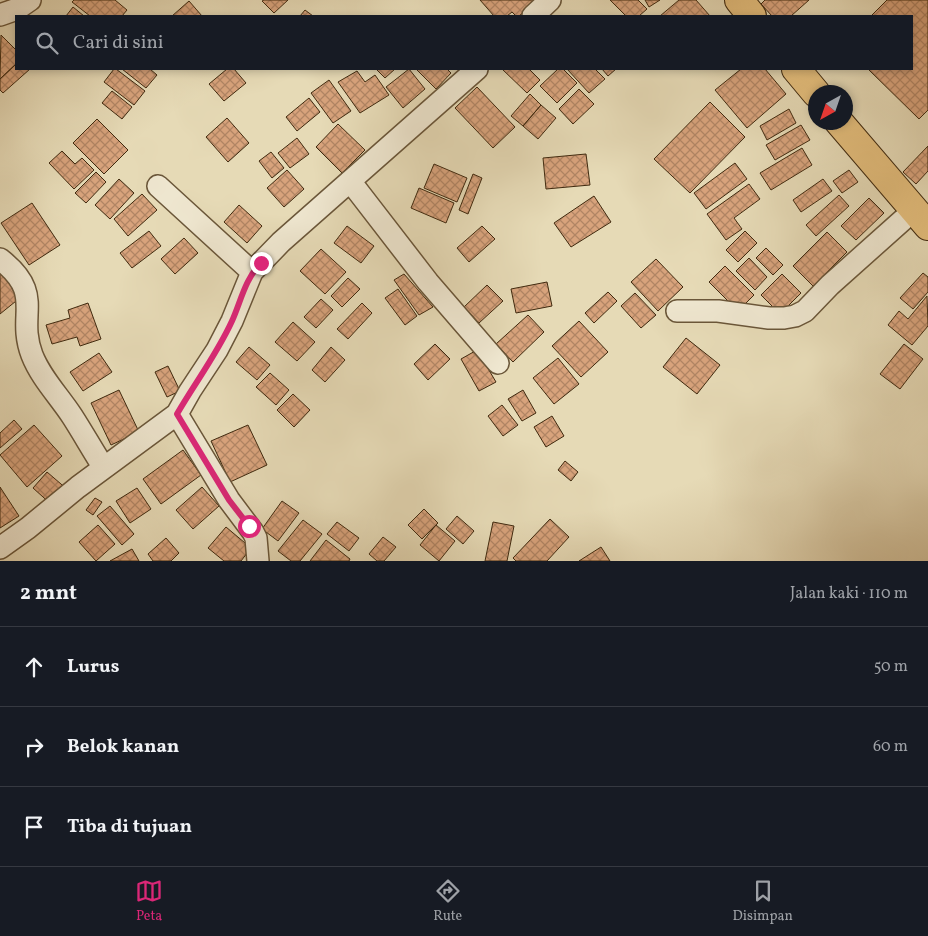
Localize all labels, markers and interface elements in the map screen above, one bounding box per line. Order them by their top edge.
search box [15,15,913,70]
icon: search [33,29,61,57]
text: Cari di sini [73,30,164,56]
north arrow [808,85,853,130]
route end [250,252,273,275]
route start [238,515,261,538]
text: 2 mnt [20,579,77,608]
text: Jalan kaki · 110 m [790,583,908,605]
icon: ahead [20,653,48,681]
text: Lurus [67,654,119,680]
text: 50 m [874,656,908,678]
icon: right [20,733,48,761]
text: Belok kanan [67,734,179,760]
text: 60 m [873,736,908,758]
icon: arrive [20,813,48,841]
text: Tiba di tujuan [67,814,192,840]
tab: Peta [135,877,163,926]
tab: Rute [433,877,462,926]
tab: Disimpan [732,877,793,926]

